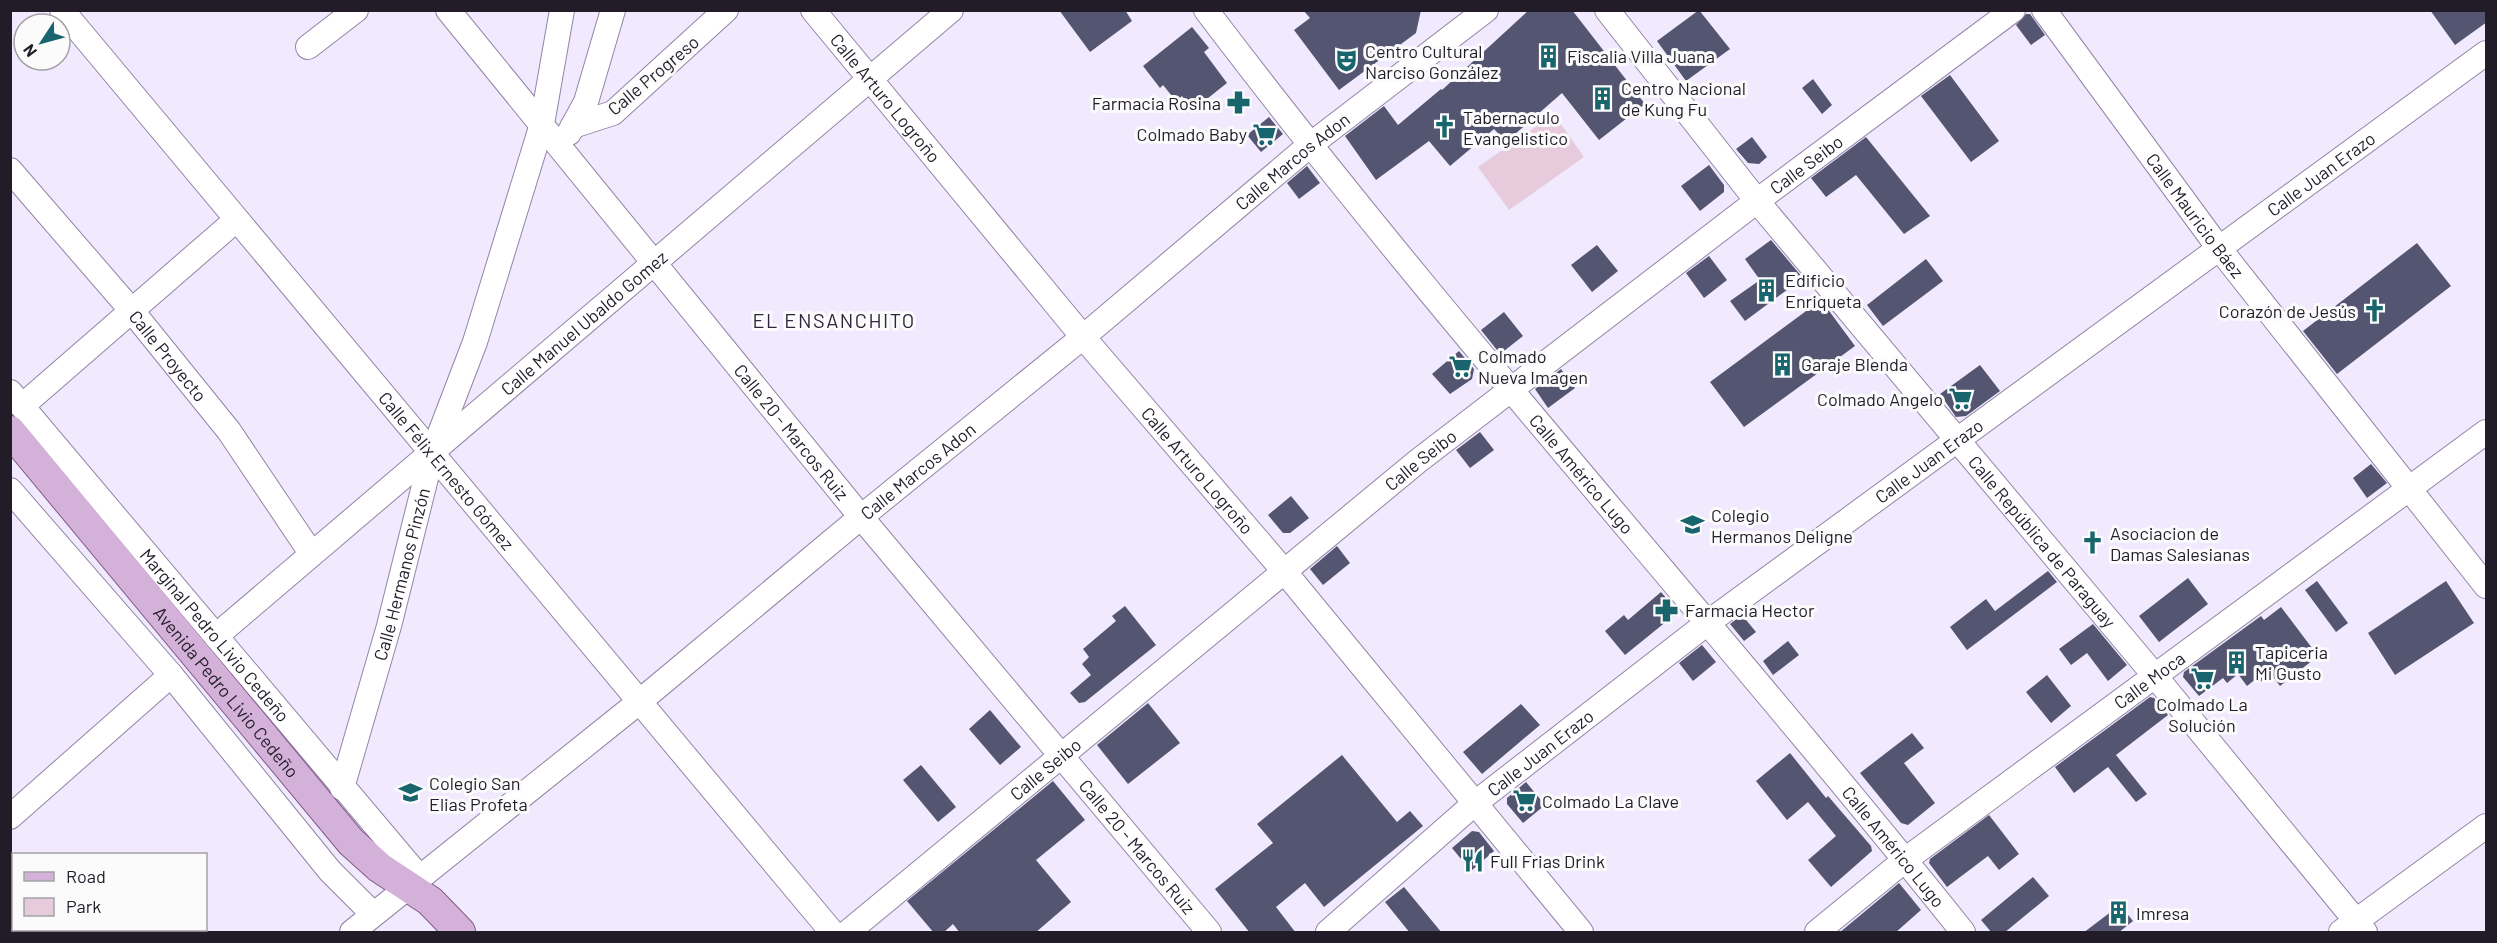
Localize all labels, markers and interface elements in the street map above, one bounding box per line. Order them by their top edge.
north arrow [12,12,72,72]
street label: Calle Arturo Logroño [826,29,945,167]
street label: Calle Progreso [603,30,703,120]
place label: Centro Cultural Narciso González [1365,40,1498,83]
text: N [19,41,40,61]
building icon: Fiscalia Villa Juana [1536,43,1562,69]
place label: Fiscalia Villa Juana [1567,45,1715,67]
theatre icon: Centro Cultural Narciso González [1334,48,1360,74]
place label: Centro Nacional de Kung Fu [1621,77,1746,120]
building icon: Centro Nacional de Kung Fu [1590,85,1616,111]
pharmacy icon: Farmacia Rosina [1226,90,1252,116]
place label: Farmacia Rosina [1092,92,1221,114]
place label: Tabernaculo Evangelistico [1463,106,1568,149]
street label: Calle Marcos Adon [1231,108,1354,215]
church icon: Tabernaculo Evangelistico [1432,114,1458,140]
supermarket icon: Colmado Baby [1252,121,1278,147]
place label: Colmado Baby [1136,123,1247,145]
street label: Calle Juan Erazo [2263,127,2379,221]
street label: Calle Seibo [1765,130,1847,199]
street label: Calle Mauricio Báez [2142,149,2249,282]
street label: Calle Manuel Ubaldo Gomez [496,246,671,400]
place label: Edificio Enriqueta [1785,269,1862,312]
building icon: Edificio Enriqueta [1754,277,1780,303]
church icon: Corazón de Jesús [2361,298,2387,324]
place label: Corazón de Jesús [2219,300,2356,322]
street label: Calle Proyecto [125,306,212,406]
district label: EL ENSANCHITO [752,308,916,332]
place label: Colmado Nueva Imagen [1478,345,1588,388]
building icon: Garaje Blenda [1770,351,1796,377]
supermarket icon: Colmado Nueva Imagen [1447,353,1473,379]
place label: Garaje Blenda [1801,353,1908,375]
street label: Calle 20 - Marcos Ruiz [730,359,853,504]
supermarket icon: Colmado Angelo [1948,386,1974,412]
street label: Calle Félix Ernesto Gómez [374,387,519,554]
place label: Colmado Angelo [1817,388,1943,410]
street label: Calle Arturo Logroño [1137,402,1258,539]
street label: Calle Américo Lugo [1525,409,1639,538]
street label: Calle Juan Erazo [1871,414,1987,508]
street label: Calle Marcos Adon [856,418,980,524]
street label: Calle Seibo [1380,425,1461,495]
street label: Calle República de Paraguay [1964,451,2121,632]
street label: Calle Hermanos Pinzón [369,485,434,663]
place label: Colegio Hermanos Deligne [1711,504,1853,547]
school or university icon: Colegio Hermanos Deligne [1680,512,1706,538]
place label: Asociacion de Damas Salesianas [2110,522,2250,565]
church icon: Asociacion de Damas Salesianas [2079,530,2105,556]
street label: Marginal Pedro Livio Cedeño [136,544,294,726]
pharmacy icon: Farmacia Hector [1654,597,1680,623]
place label: Farmacia Hector [1685,599,1815,621]
street label: Avenida Pedro Livio Cedeño [149,602,304,782]
place label: Tapiceria Mi Gusto [2255,641,2328,684]
street label: Calle Moca [2109,647,2189,714]
building icon: Tapiceria Mi Gusto [2224,649,2250,675]
supermarket icon: Colmado La Solución [2189,665,2215,691]
place label: Colmado La Solución [2156,693,2248,736]
street label: Calle Juan Erazo [1483,705,1598,801]
street label: Calle Seibo [1005,733,1085,805]
place label: Colegio San Elias Profeta [429,772,528,815]
street label: Calle 20 - Marcos Ruiz [1075,775,1200,918]
school or university icon: Colegio San Elias Profeta [398,780,424,806]
street label: Calle Américo Lugo [1838,781,1950,912]
supermarket icon: Colmado La Clave [1511,788,1537,814]
place label: Colmado La Clave [1542,790,1679,812]
restaurant icon: Full Frias Drink [1459,848,1485,874]
place label: Full Frias Drink [1490,850,1605,872]
legend [12,853,207,931]
text: Road [66,865,106,887]
text: Park [66,895,101,917]
building icon: Imresa [2105,900,2131,926]
place label: Imresa [2136,902,2189,924]

